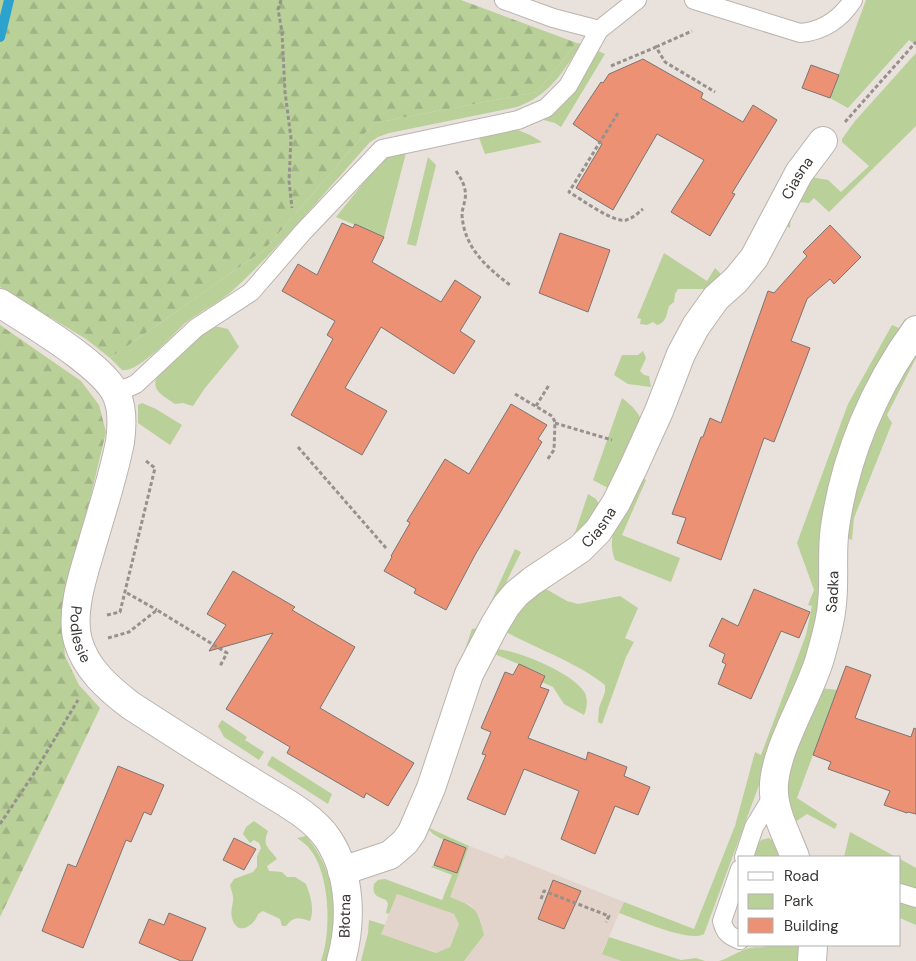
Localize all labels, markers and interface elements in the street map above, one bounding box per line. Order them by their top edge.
street label: Ciasna [777,152,818,203]
street label: Ciasna [577,503,621,552]
street label: Sadka [821,571,843,614]
street label: Podlesie [65,605,96,666]
legend [738,856,901,946]
text: Road [784,866,819,886]
text: Park [784,891,814,911]
street label: Błotna [335,894,355,938]
text: Building [784,916,839,936]

